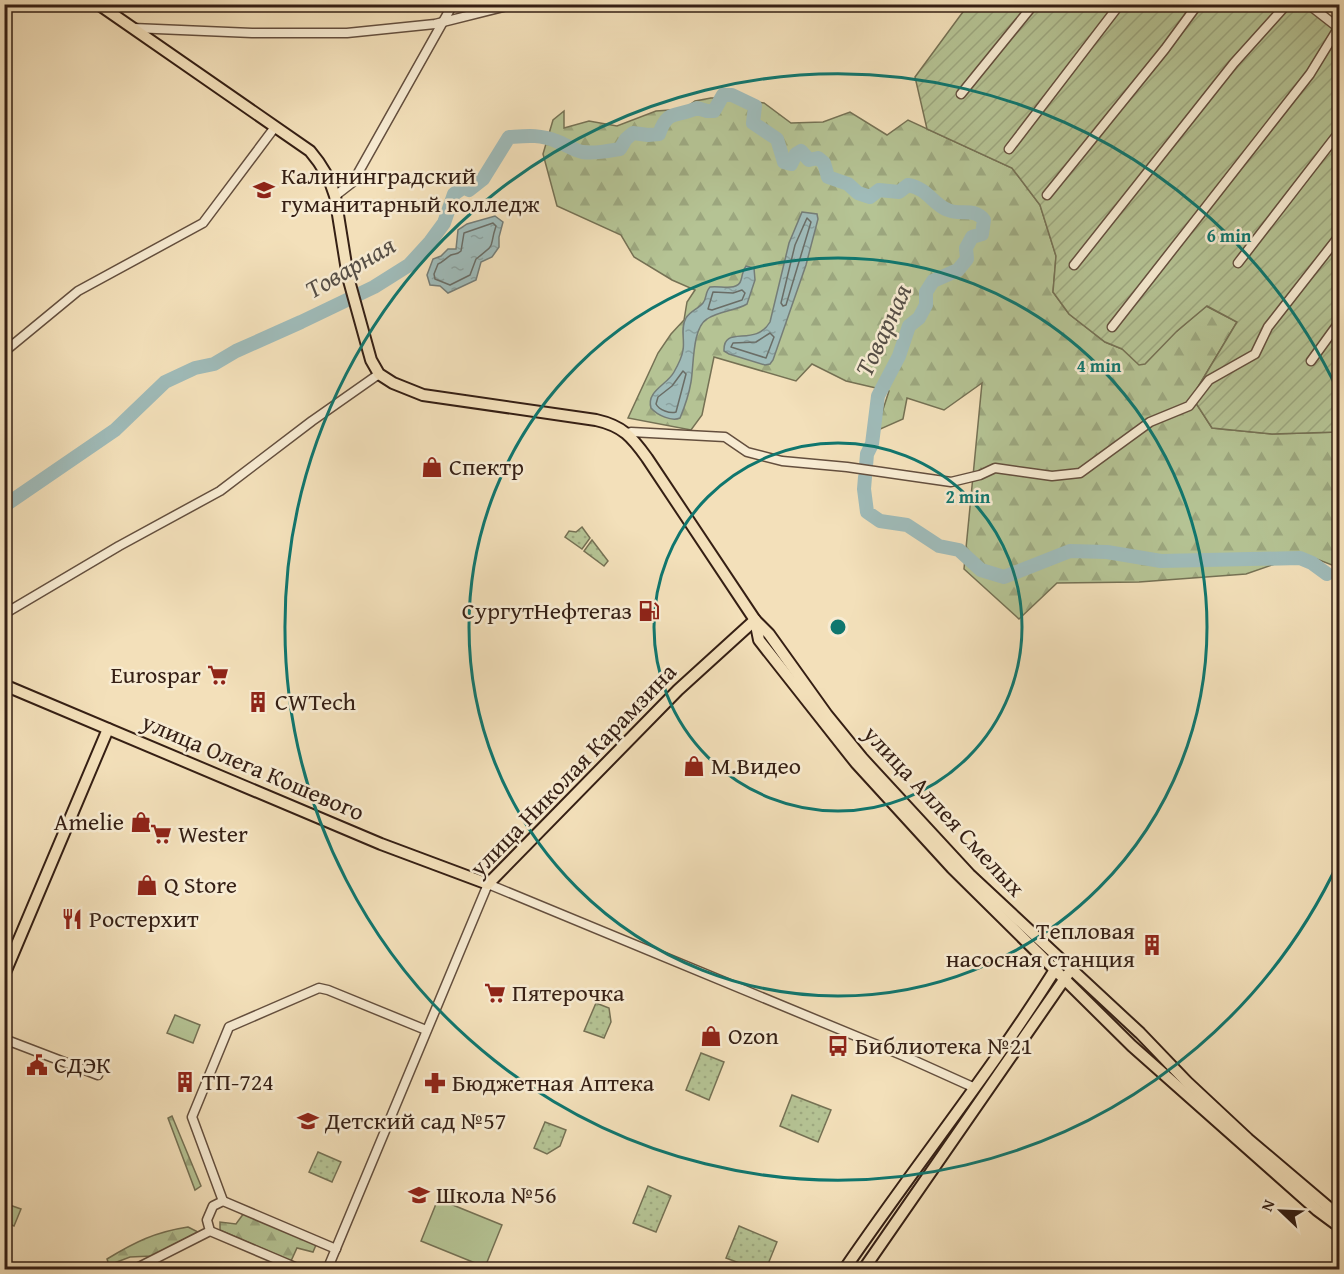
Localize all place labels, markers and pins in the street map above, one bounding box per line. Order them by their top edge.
place label: Калининградский гуманитарный колледж [281,158,540,221]
school or university icon: Калининградский гуманитарный колледж [252,178,276,202]
place label: Спектр [449,449,524,484]
shop icon: Спектр [420,455,444,479]
place label: СургутНефтегаз [462,593,632,628]
fuel station icon: СургутНефтегаз [637,599,661,623]
centre of rings [828,617,848,637]
place label: Eurospar [110,657,201,692]
supermarket icon: Eurospar [206,663,230,687]
place label: CWTech [275,684,357,719]
building icon: CWTech [246,690,270,714]
place label: M.Видео [711,748,801,783]
shop icon: M.Видео [682,754,706,778]
place label: Amelie [54,804,124,839]
shop icon: Amelie [129,810,153,834]
place label: Wester [178,816,248,851]
supermarket icon: Wester [149,822,173,846]
place label: Q Store [164,867,237,902]
shop icon: Q Store [135,873,159,897]
place label: Ростерхит [89,901,199,936]
restaurant icon: Ростерхит [60,907,84,931]
place label: Тепловая насосная станция [946,913,1135,976]
building icon: Тепловая насосная станция [1140,933,1164,957]
place label: Пятерочка [512,975,625,1010]
supermarket icon: Пятерочка [483,981,507,1005]
place label: Ozon [728,1018,779,1053]
shop icon: Ozon [699,1024,723,1048]
place label: Библиотека №21 [855,1028,1033,1063]
bus stop icon: Библиотека №21 [826,1034,850,1058]
place label: СДЭК [54,1047,111,1082]
public building icon: СДЭК [25,1053,49,1077]
place label: ТП-724 [202,1064,274,1099]
place label: Бюджетная Аптека [452,1065,655,1100]
building icon: ТП-724 [173,1070,197,1094]
pharmacy icon: Бюджетная Аптека [423,1071,447,1095]
place label: Детский сад №57 [324,1103,506,1138]
school or university icon: Детский сад №57 [296,1109,320,1133]
place label: Школа №56 [436,1177,557,1212]
school or university icon: Школа №56 [407,1183,431,1207]

